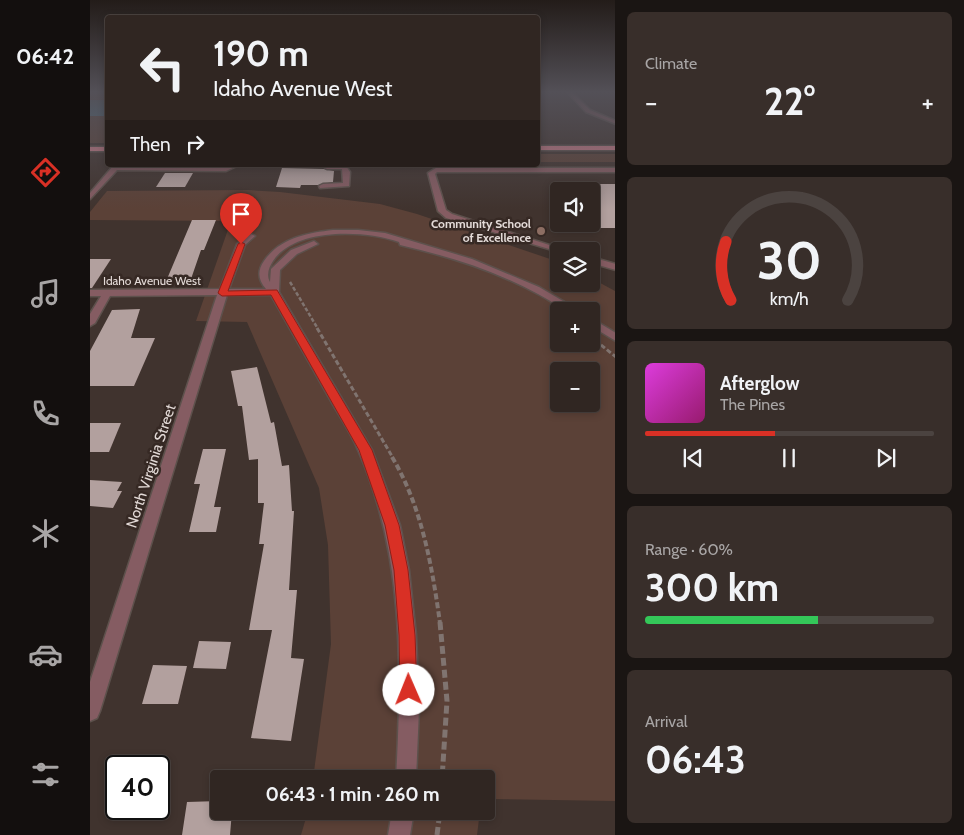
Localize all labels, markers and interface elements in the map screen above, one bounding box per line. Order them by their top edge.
text: 190 m [213,32,309,75]
icon: left [130,35,195,100]
text: 06:42 [16,43,74,70]
text: Climate [645,54,697,73]
text: Idaho Avenue West [213,75,393,102]
text: 22° [764,78,815,125]
text: − [645,85,657,119]
text: + [922,85,934,119]
icon: right [181,130,209,158]
text: Then [130,133,171,156]
icon: directions [28,155,63,190]
map controls [550,182,600,412]
button: sound [550,182,600,232]
pin [220,193,262,244]
icon: arrive [227,200,255,228]
place label: Community School of Excellence [431,216,531,245]
marker: Community School of Excellence [535,225,547,237]
text: 30 [757,229,822,292]
button: layers [550,242,600,292]
street label: Idaho Avenue West [103,273,201,288]
icon: music [28,276,63,311]
text: km/h [770,288,809,309]
button: + [550,302,600,352]
button: − [550,362,600,412]
text: Afterglow [720,372,800,395]
text: The Pines [720,395,785,414]
icon: phone [28,396,63,431]
street label: North Virginia Street [122,402,180,530]
icon: previous [679,444,707,472]
icon: pause [775,444,803,472]
icon: next [872,444,900,472]
icon: climate [28,516,63,551]
text: Range · 60% [645,540,733,559]
text: 300 km [645,564,779,611]
icon: car [28,637,63,672]
position arrow [382,663,434,715]
text: Arrival [645,712,688,731]
text: 06:43 [645,736,746,783]
speed limit sign: 40 [105,755,170,820]
icon: filters [28,757,63,792]
text: 06:43 · 1 min · 260 m [265,783,440,806]

